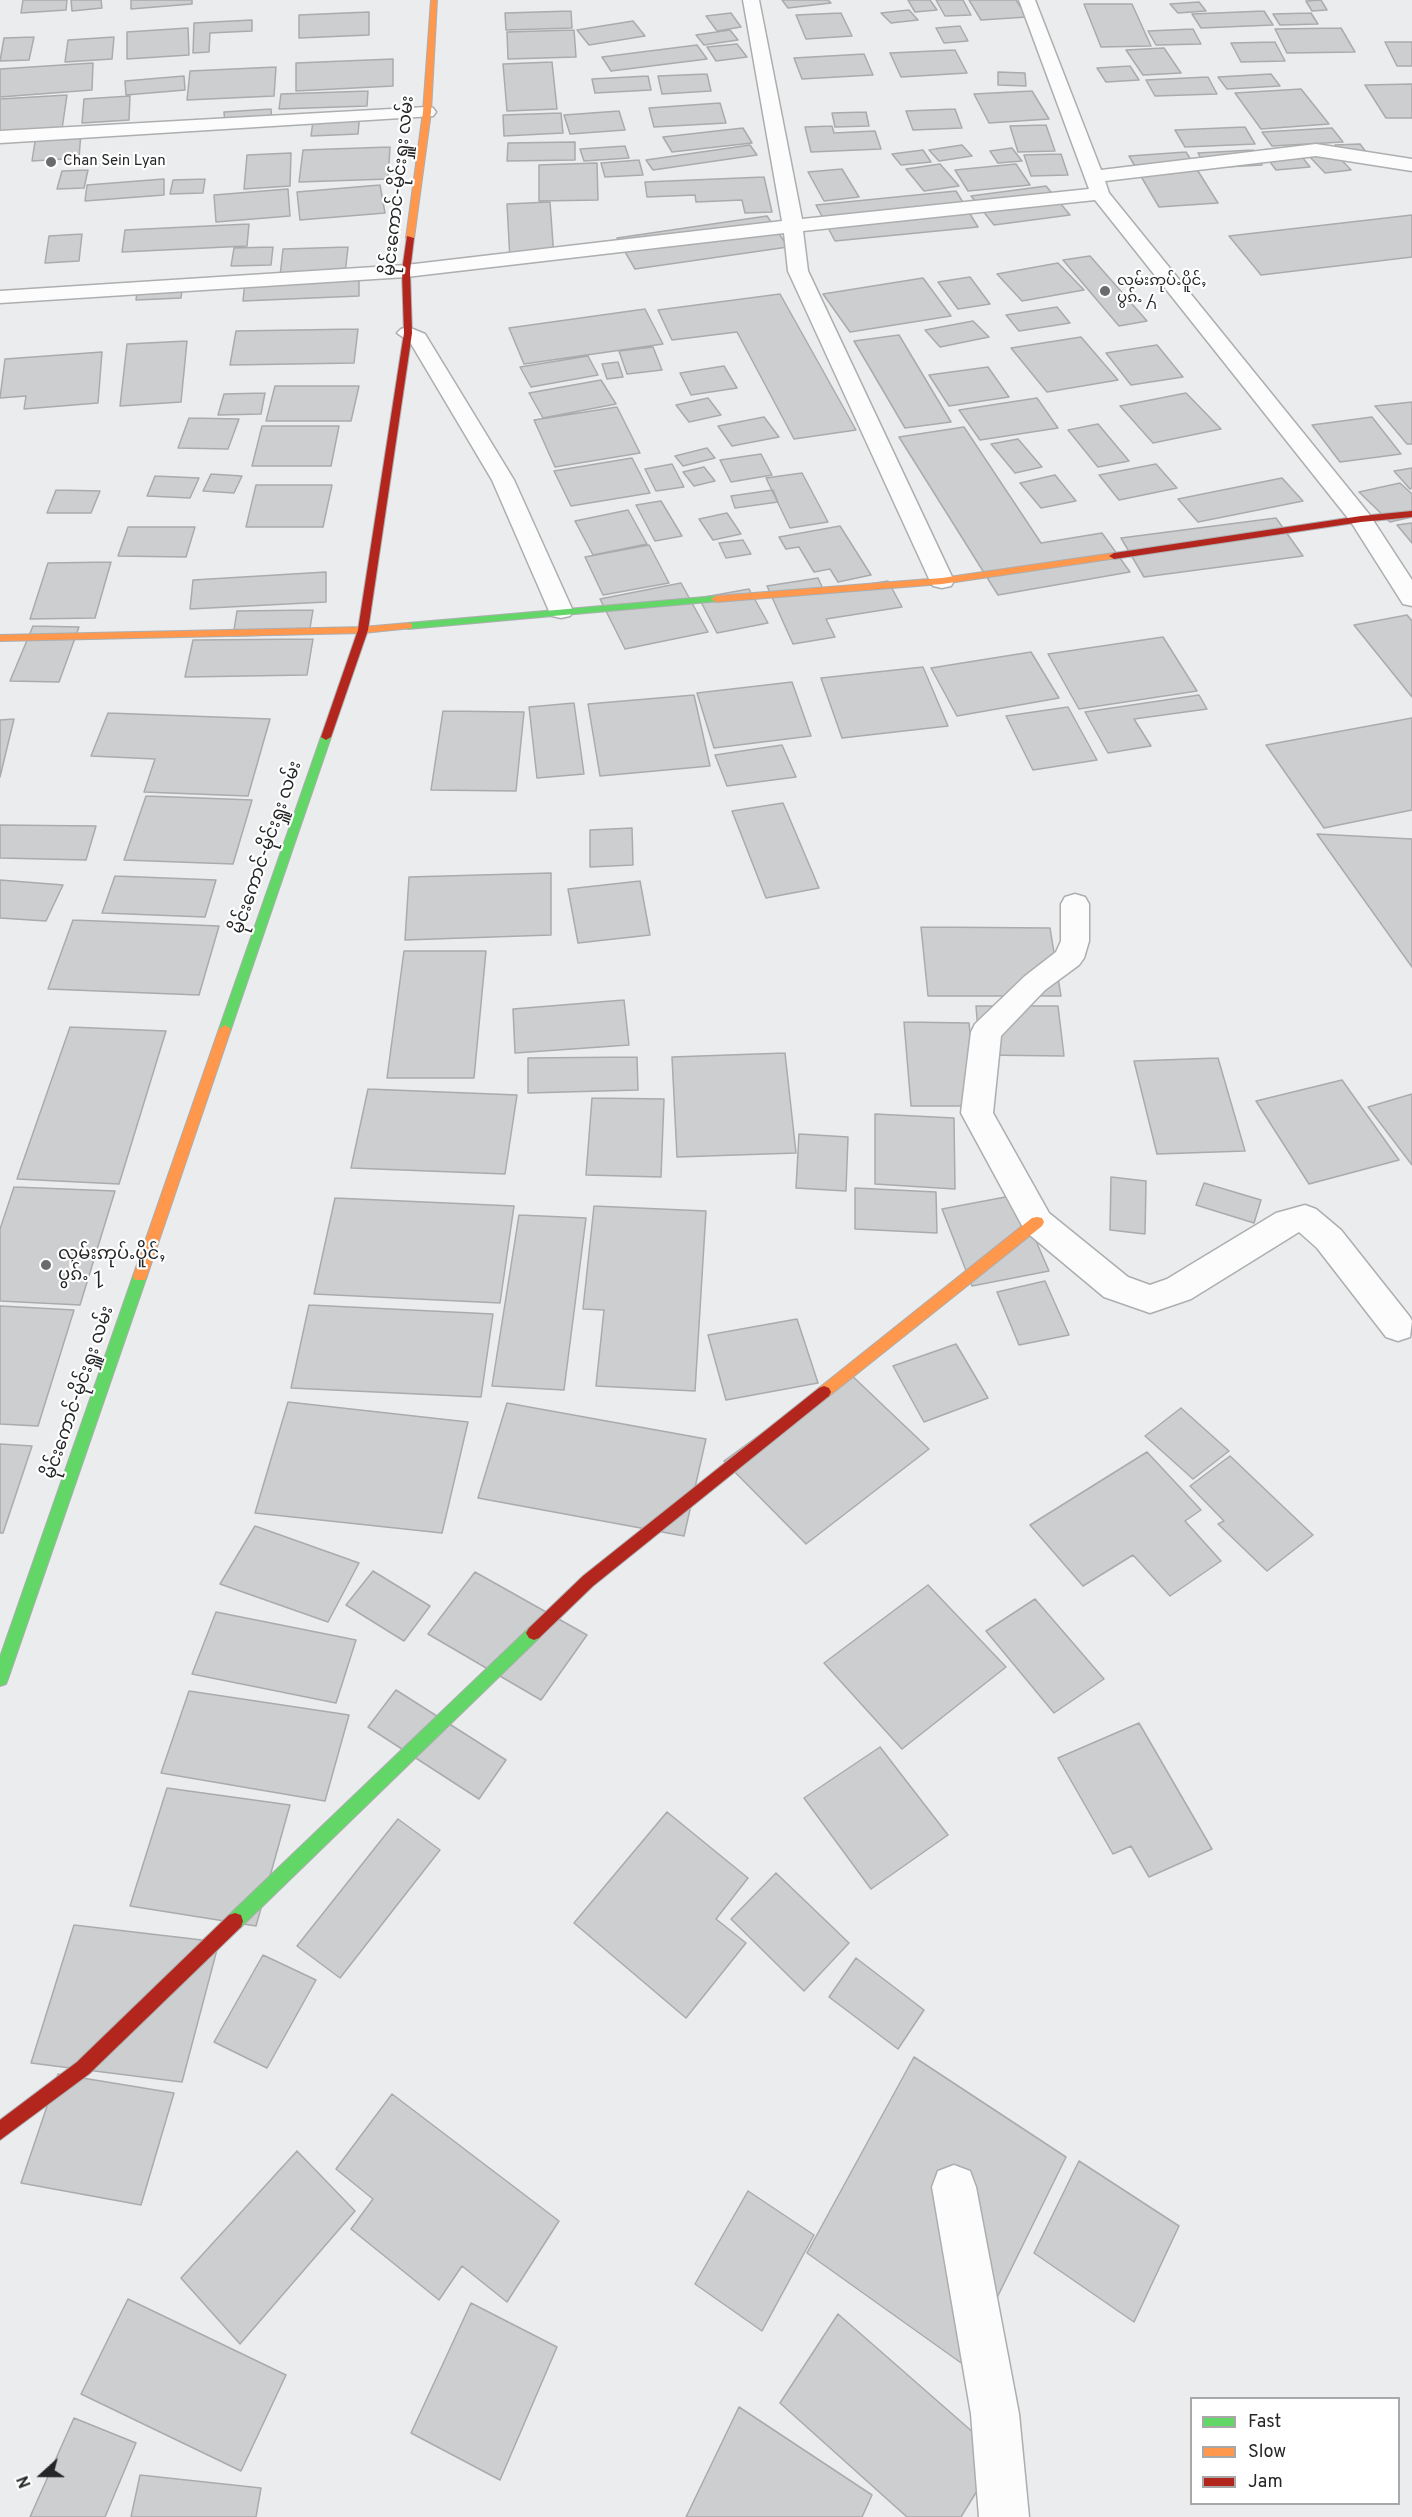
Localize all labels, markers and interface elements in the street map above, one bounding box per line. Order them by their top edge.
street label: မိုင်းကောင်-မိုင်းရှူး လမ်း [380,95,420,277]
place label: Chan Sein Lyan [63,153,166,171]
marker: Chan Sein Lyan [44,155,58,169]
place label: လုမ်းဢုပ်ႉပိူင်ႇ ပွၵ်ႉ ႓ [1117,273,1206,308]
marker: လုမ်းဢုပ်ႉပိူင်ႇ ပွၵ်ႉ ႓ [1098,284,1112,298]
street label: မိုင်းကောင်-မိုင်းရှူး လမ်း [228,759,308,937]
place label: လုမ်းဢုပ်ႉပိူင်ႇ ပွၵ်ႉ ႑ [58,1244,165,1286]
marker: လုမ်းဢုပ်ႉပိူင်ႇ ပွၵ်ႉ ႑ [39,1258,53,1272]
street label: မိုင်းကောင်-မိုင်းရှူး လမ်း [40,1304,120,1482]
legend [1190,2397,1400,2505]
text: Fast [1248,2411,1281,2434]
text: Slow [1248,2441,1286,2464]
north arrow [12,2445,72,2505]
text: Jam [1248,2471,1283,2494]
text: N [14,2472,37,2490]

